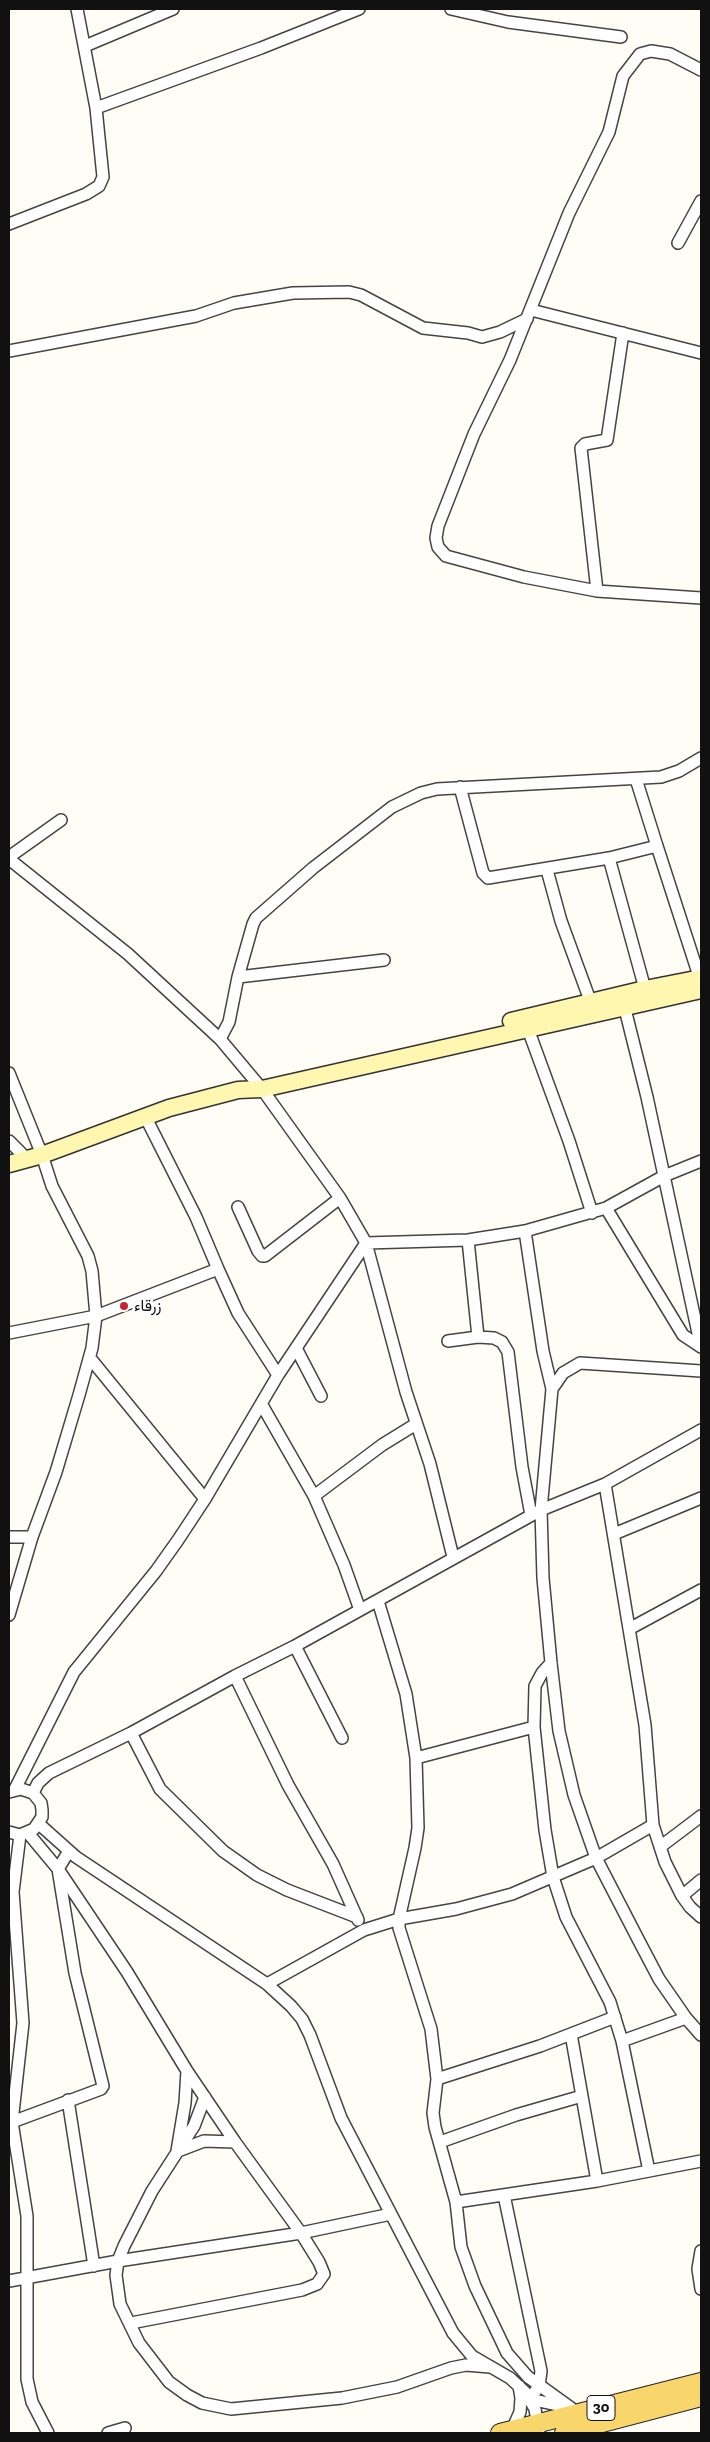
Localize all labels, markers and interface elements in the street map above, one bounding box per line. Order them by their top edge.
place label: زرقاء [134,1296,162,1316]
marker: زرقاء [118,1300,130,1312]
road number: 30 [587,2396,615,2420]

